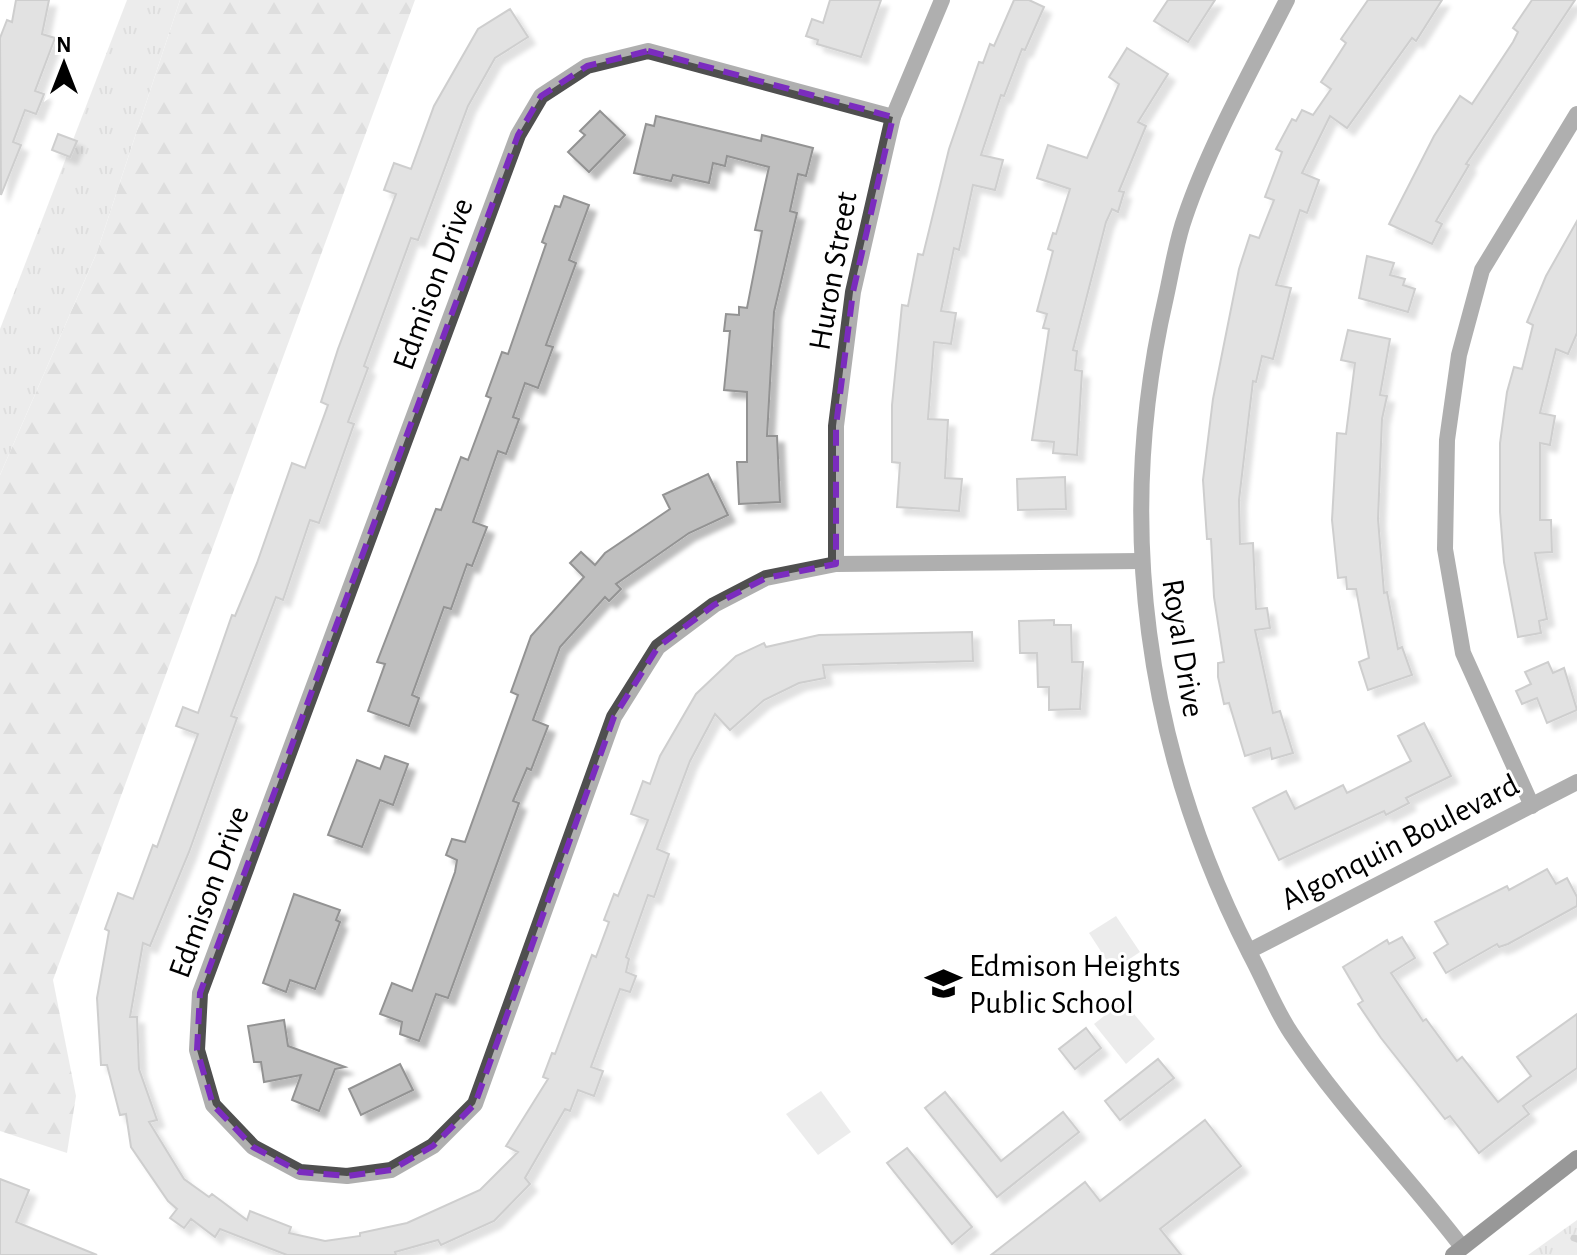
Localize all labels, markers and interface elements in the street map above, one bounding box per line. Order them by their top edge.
north arrow [24,24,104,104]
text: N [56,34,72,56]
street label: Huron Street [803,189,863,353]
street label: Edmison Drive [387,194,479,374]
street label: Royal Drive [1156,577,1210,719]
street label: Algonquin Boulevard [1276,768,1524,916]
street label: Edmison Drive [163,802,255,982]
place label: Edmison Heights Public School [969,950,1181,1019]
school or university icon: Edmison Heights Public School [924,965,962,1003]

